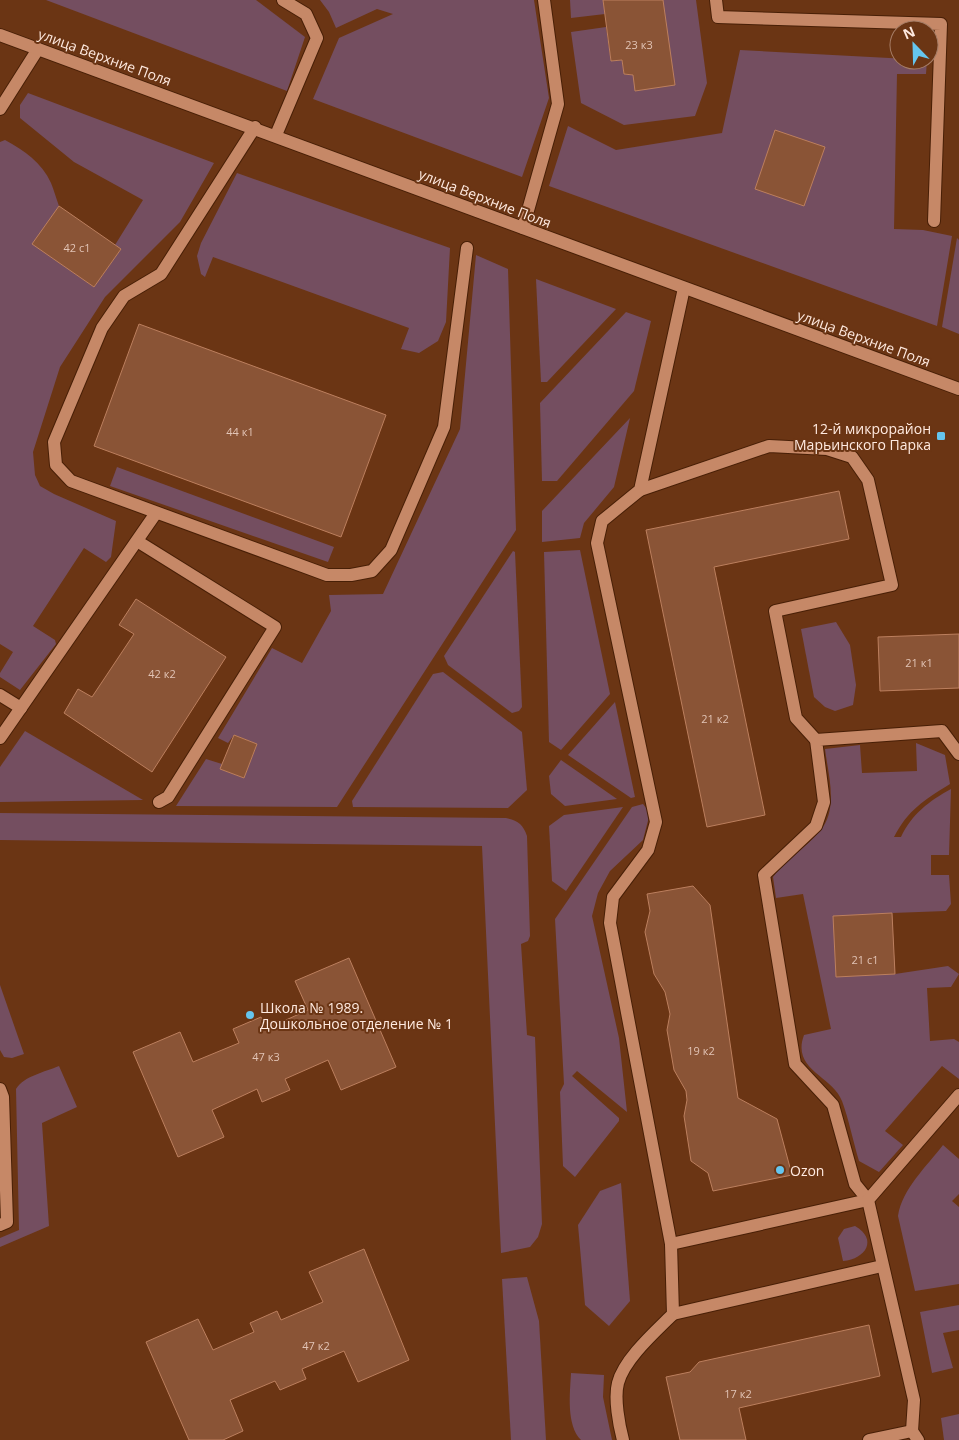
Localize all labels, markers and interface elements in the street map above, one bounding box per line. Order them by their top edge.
north arrow [889,20,939,70]
text: N [900,22,918,44]
street label: улица Верхние Поля [36,24,174,90]
house number: 23 к3 [625,37,653,52]
street label: улица Верхние Поля [416,164,554,232]
house number: 42 с1 [64,240,91,255]
street label: улица Верхние Поля [795,305,933,371]
place label: 12-й микрорайон Марьинского Парка [794,419,931,454]
house number: 44 к1 [226,424,254,439]
marker: 12-й микрорайон Марьинского Парка [935,430,947,442]
house number: 21 к1 [905,655,933,670]
house number: 42 к2 [148,666,176,681]
house number: 21 к2 [701,711,729,726]
house number: 21 с1 [852,952,879,967]
place label: Школа № 1989. Дошкольное отделение № 1 [260,998,453,1033]
marker: Школа № 1989. Дошкольное отделение № 1 [244,1009,256,1021]
house number: 19 к2 [687,1043,715,1058]
house number: 47 к3 [252,1049,280,1064]
place label: Ozon [790,1161,824,1180]
marker: Ozon [774,1164,786,1176]
house number: 47 к2 [302,1338,330,1353]
house number: 17 к2 [724,1386,752,1401]

